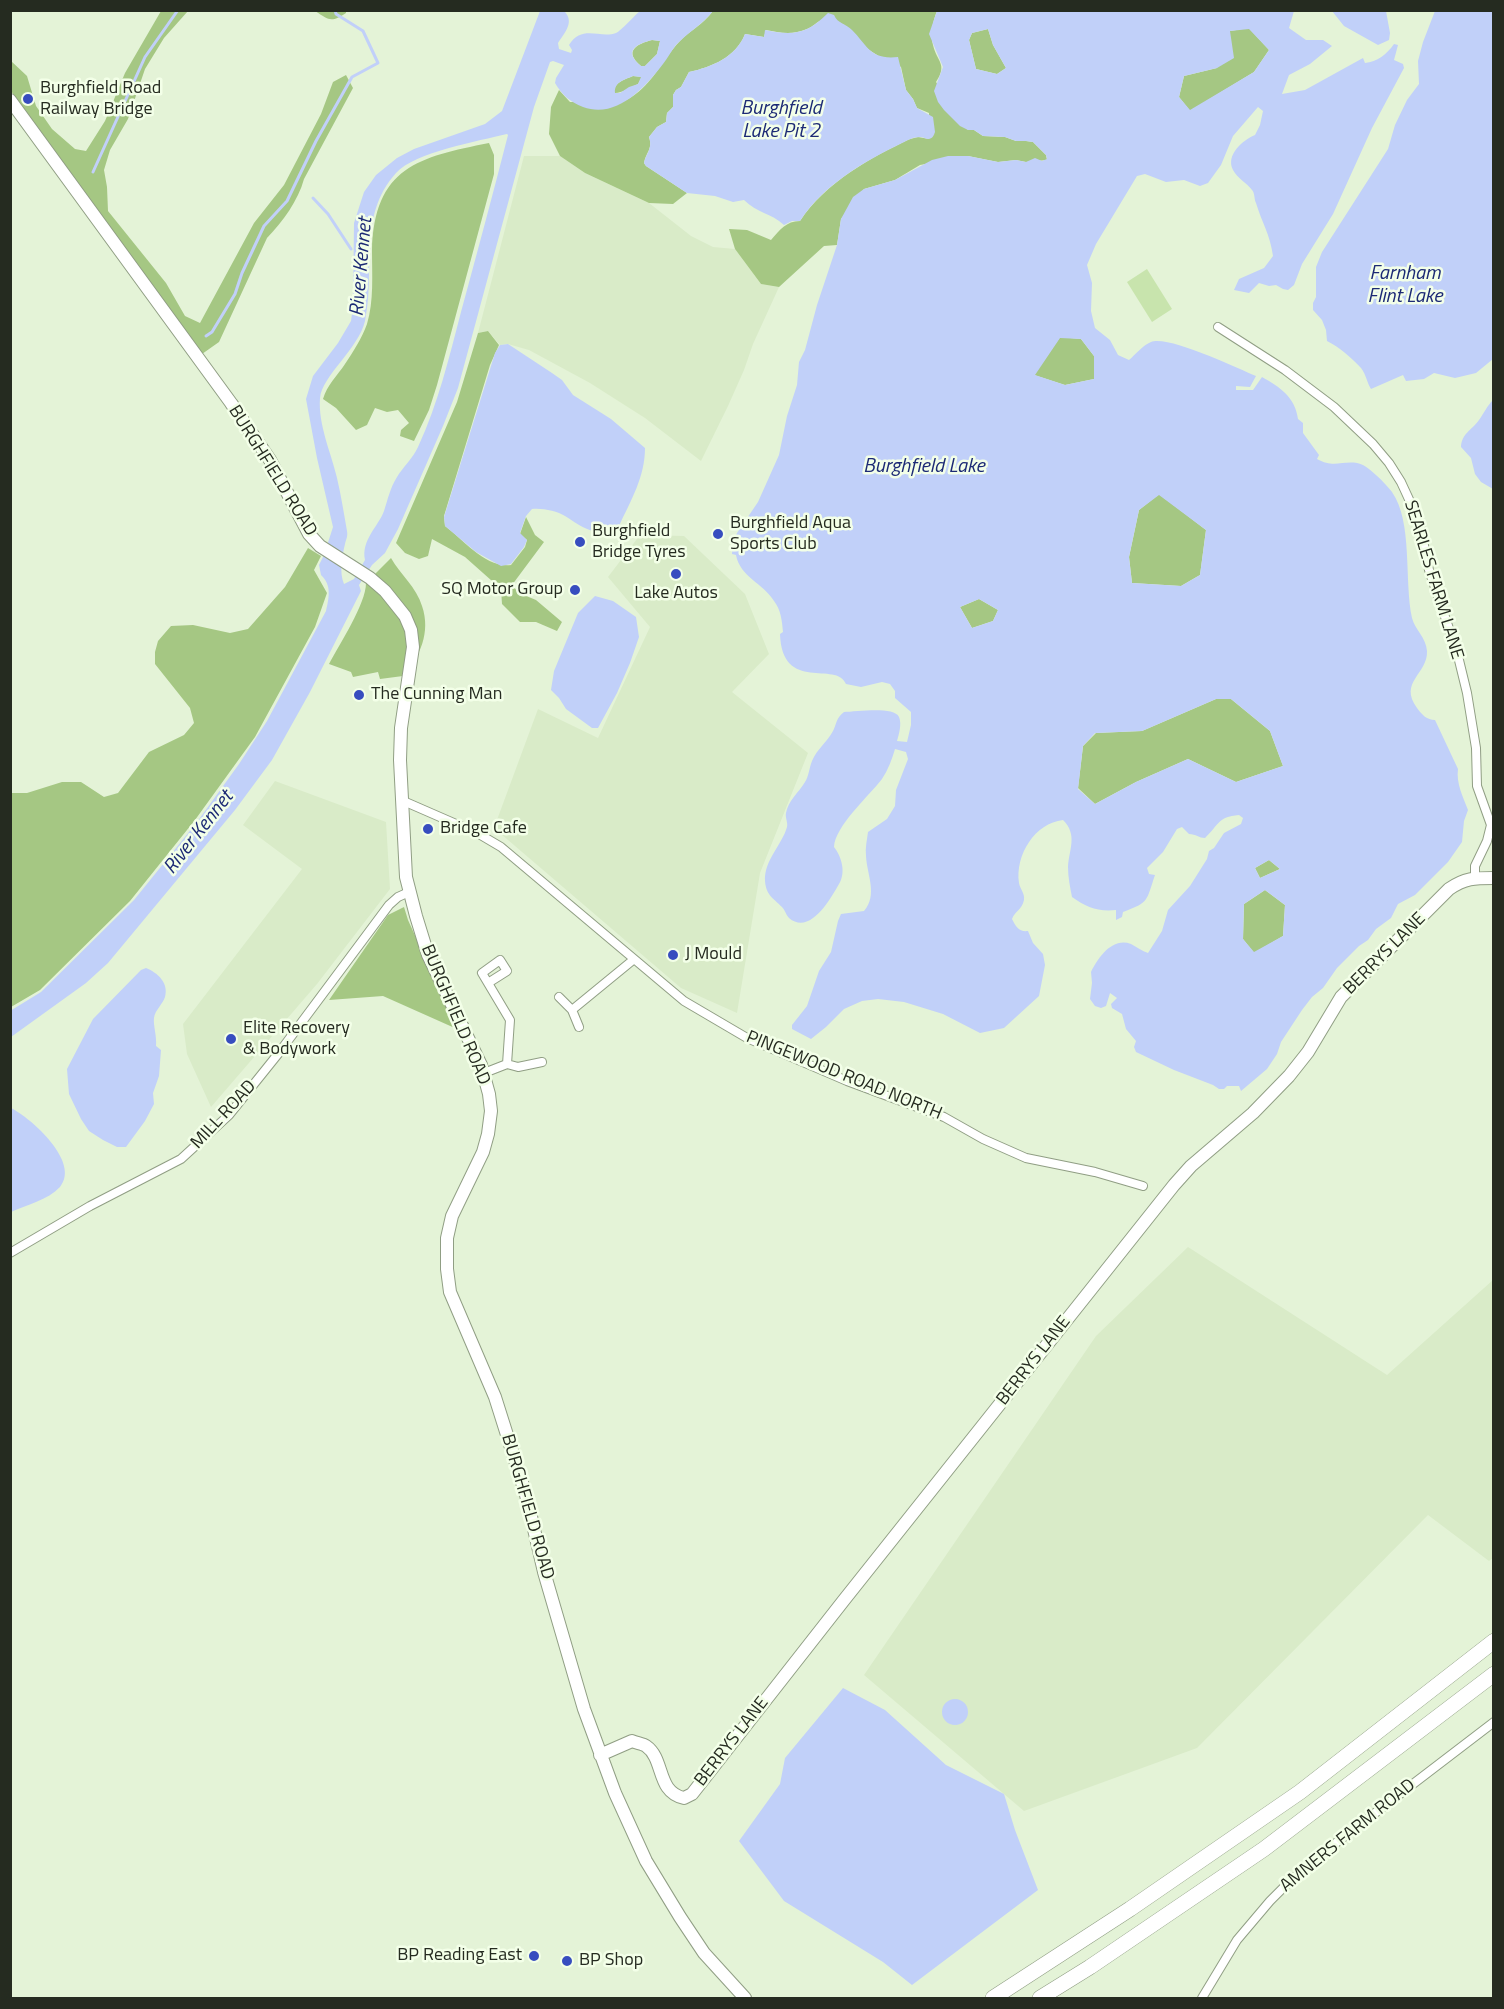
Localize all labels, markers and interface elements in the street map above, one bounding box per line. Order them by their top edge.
place label: Burghfield Road Railway Bridge [40,78,161,121]
marker: Burghfield Road Railway Bridge [21,92,35,106]
water label: Burghfield Lake Pit 2 [741,97,821,144]
water label: River Kennet [346,217,378,317]
water label: Farnham Flint Lake [1367,262,1443,309]
street label: BURGHFIELD ROAD [223,402,321,540]
water label: Burghfield Lake [863,455,985,479]
street label: SEARLES FARM LANE [1399,498,1467,662]
place label: Burghfield Aqua Sports Club [730,513,851,556]
place label: Burghfield Bridge Tyres [592,521,686,564]
marker: Burghfield Aqua Sports Club [711,527,725,541]
marker: Burghfield Bridge Tyres [573,535,587,549]
marker: Lake Autos [669,567,683,581]
place label: SQ Motor Group [441,579,563,601]
marker: SQ Motor Group [568,583,582,597]
place label: Lake Autos [634,583,718,605]
place label: The Cunning Man [371,684,502,706]
marker: The Cunning Man [352,688,366,702]
water label: River Kennet [159,787,239,879]
place label: Bridge Cafe [440,818,527,840]
marker: Bridge Cafe [421,822,435,836]
street label: BERRYS LANE [1339,908,1431,1000]
street label: BURGHFIELD ROAD [416,942,494,1088]
place label: J Mould [685,944,742,966]
marker: J Mould [666,948,680,962]
place label: Elite Recovery & Bodywork [243,1018,350,1060]
street label: PINGEWOOD ROAD NORTH [743,1027,945,1125]
marker: Elite Recovery & Bodywork [224,1032,238,1046]
street label: MILL ROAD [187,1076,261,1154]
street label: BERRYS LANE [992,1312,1076,1410]
street label: BURGHFIELD ROAD [496,1432,558,1582]
street label: BERRYS LANE [690,1693,774,1791]
street label: AMNERS FARM ROAD [1276,1775,1420,1897]
place label: BP Reading East [397,1945,522,1967]
marker: BP Reading East [527,1949,541,1963]
place label: BP Shop [579,1950,643,1972]
marker: BP Shop [560,1954,574,1968]

